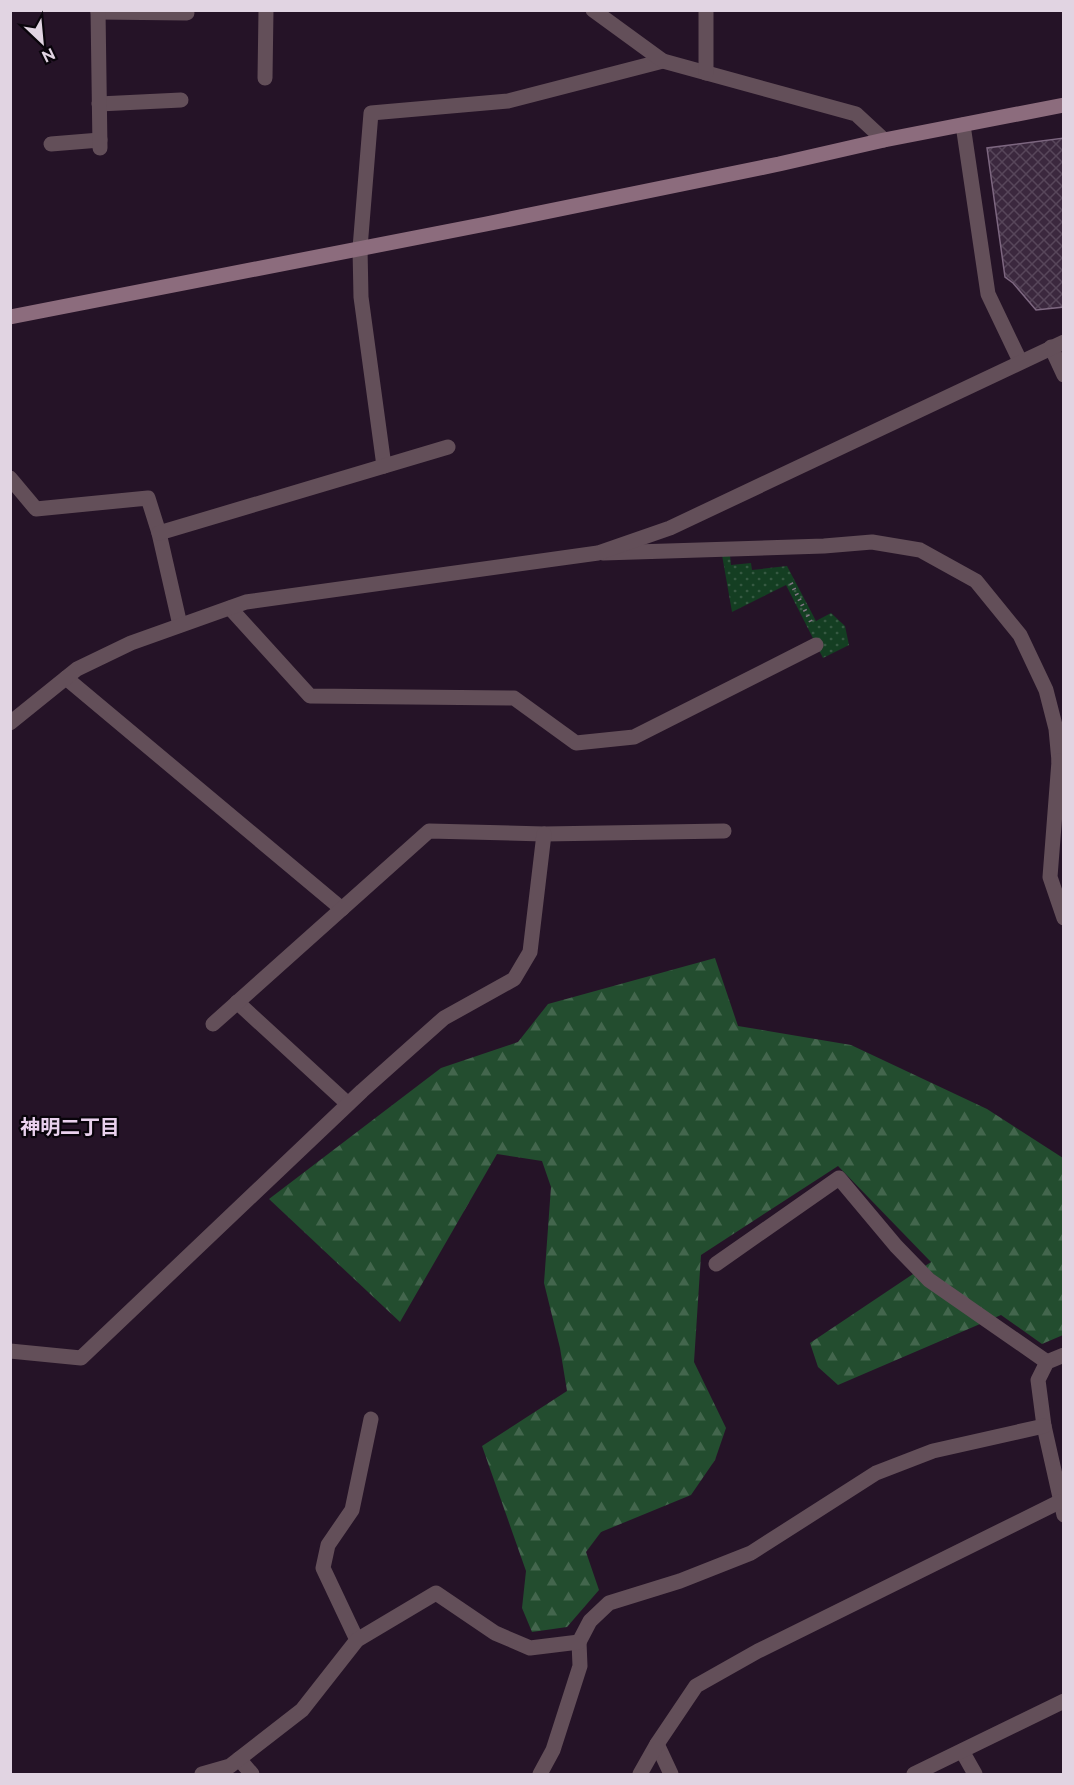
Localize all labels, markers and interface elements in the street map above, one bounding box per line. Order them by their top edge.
north arrow [12,12,72,72]
text: N [39,44,58,66]
district label: 神明二丁目 [20,1115,120,1139]

